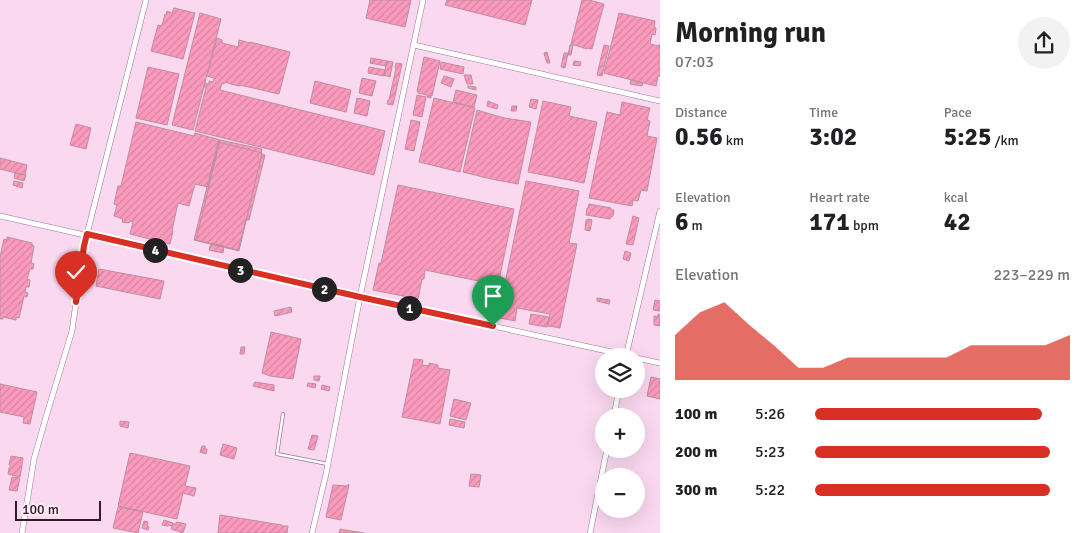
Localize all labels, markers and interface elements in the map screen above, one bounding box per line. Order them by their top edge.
text: Morning run [675,16,826,50]
button: share [1018,17,1070,69]
text: 07:03 [675,52,714,72]
text: Distance [675,104,727,121]
text: Time [809,104,838,121]
text: Pace [944,104,972,121]
text: 0.56 [675,121,723,152]
text: 3:02 [809,121,857,152]
text: 5:25 [944,121,992,152]
text: km [723,132,744,149]
text: /km [992,132,1019,149]
text: Elevation [675,189,731,206]
text: Heart rate [809,189,870,206]
text: kcal [944,189,968,206]
text: 6 [675,206,689,237]
text: 171 [809,206,850,237]
text: 42 [944,206,971,237]
text: m [689,217,703,234]
text: bpm [850,217,879,234]
pin: 4 [142,238,168,262]
text: 4 [152,242,159,259]
pin [55,251,97,302]
icon: check [62,258,90,286]
pin: 3 [228,258,252,282]
text: 3 [237,262,244,279]
text: Elevation [675,265,739,285]
text: 223–229 m [993,265,1070,285]
pin [472,275,514,326]
pin: 2 [312,276,336,302]
text: 2 [321,281,328,298]
icon: arrive [479,282,507,310]
pin: 1 [396,296,422,320]
text: 1 [406,300,413,317]
map controls [595,348,645,518]
button: layers [595,348,645,398]
text: 100 m [675,404,717,424]
text: 5:26 [755,404,785,424]
button: + [595,408,645,458]
text: 200 m [675,442,717,462]
text: 5:23 [755,442,785,462]
button: − [595,468,645,518]
text: 300 m [675,480,717,500]
text: 5:22 [755,480,785,500]
scale bar [15,498,101,521]
text: 100 m [22,501,59,518]

